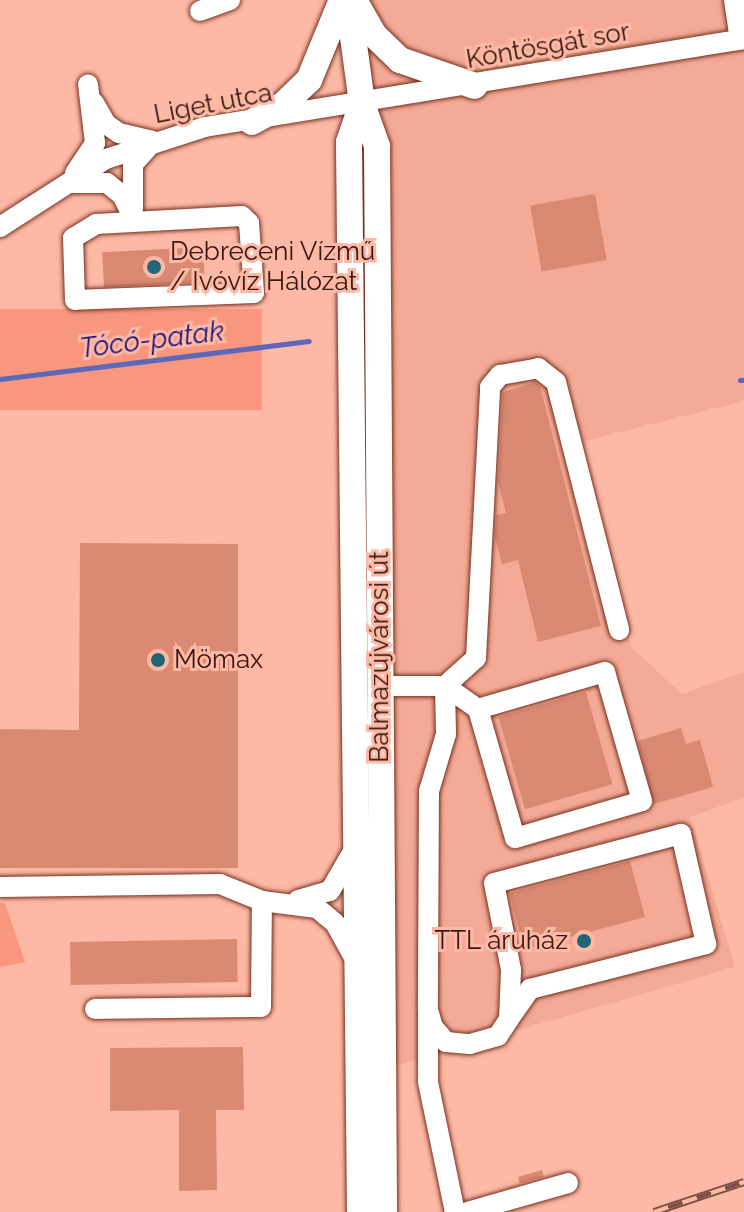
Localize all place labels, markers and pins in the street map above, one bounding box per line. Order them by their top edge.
place label: Debreceni Vízmű / Ivóvíz Hálózat [170,236,376,298]
marker: Debreceni Vízmű / Ivóvíz Hálózat [145,258,163,276]
place label: Mömax [174,644,263,676]
marker: Mömax [149,651,167,669]
place label: TTL áruház [434,925,568,957]
marker: TTL áruház [575,932,593,950]

